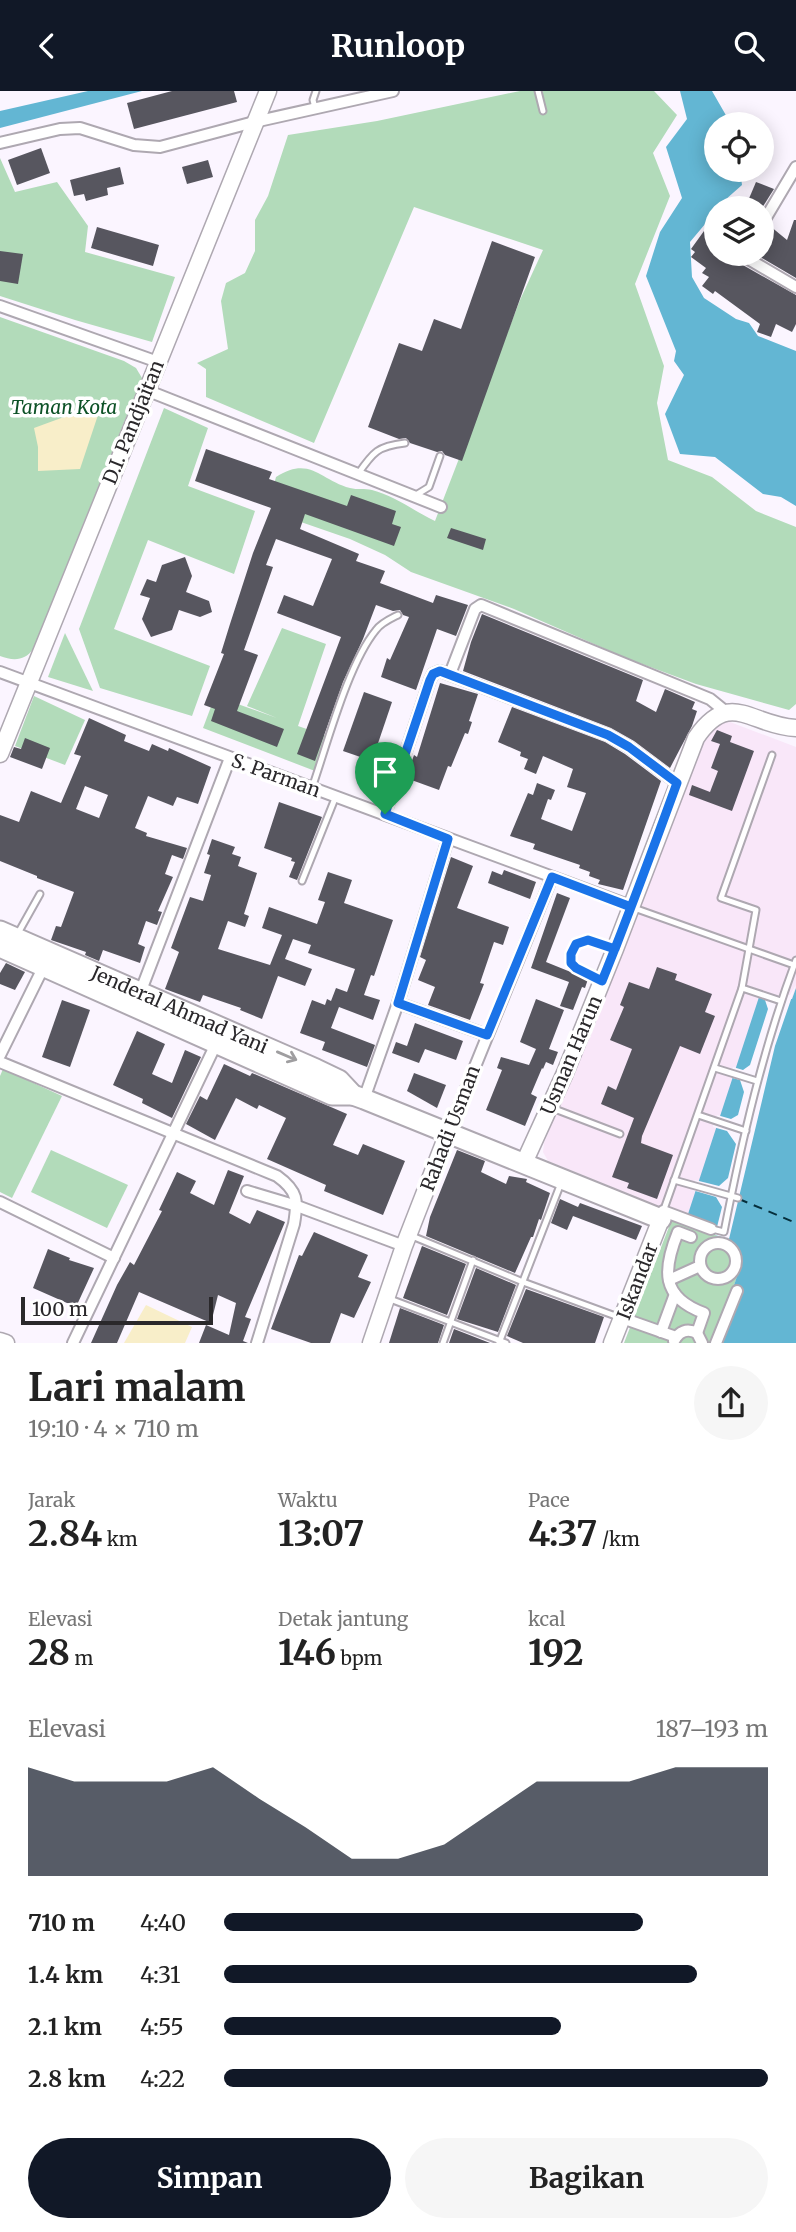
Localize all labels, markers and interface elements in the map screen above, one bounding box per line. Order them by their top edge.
text: Runloop [331,26,465,66]
icon: back [28,27,66,65]
icon: search [730,27,768,65]
map controls [704,112,774,266]
button: locate [704,112,774,182]
button: layers [704,196,774,266]
street label: D.I. Pandjaitan [97,356,169,488]
park label: Taman Kota [11,395,117,419]
pin [355,742,415,814]
street label: S. Parman [228,748,324,802]
icon: arrive [366,753,404,791]
street label: Jenderal Ahmad Yani [87,960,272,1059]
street label: Usman Harun [535,991,607,1118]
one-way arrow [276,1050,298,1063]
street label: Rahadi Usman [415,1061,485,1194]
street label: Iskandar [611,1238,663,1323]
scale bar [21,1294,214,1326]
text: 100 m [32,1297,88,1321]
text: Lari malam [28,1364,245,1411]
button: share [694,1366,768,1440]
text: 19:10 · 4 × 710 m [28,1414,199,1443]
text: Jarak [28,1488,75,1512]
text: Waktu [278,1488,338,1512]
text: Pace [528,1488,570,1512]
text: 2.84 [28,1512,102,1556]
text: 13:07 [278,1512,364,1556]
text: 4:37 [528,1512,597,1556]
text: km [102,1527,138,1551]
text: /km [597,1527,640,1551]
text: Elevasi [28,1607,92,1631]
text: Detak jantung [278,1607,408,1631]
text: kcal [528,1607,565,1631]
text: 28 [28,1631,70,1675]
text: 146 [278,1631,336,1675]
text: 192 [528,1631,584,1675]
text: m [70,1646,93,1670]
text: bpm [336,1646,382,1670]
text: Elevasi [28,1714,106,1743]
text: 187–193 m [656,1714,768,1743]
text: 710 m [28,1908,95,1937]
text: 4:40 [140,1908,186,1937]
text: 1.4 km [28,1960,103,1989]
text: 4:31 [140,1960,181,1989]
text: 2.1 km [28,2012,102,2041]
text: 4:55 [140,2012,184,2041]
text: 2.8 km [28,2064,106,2093]
text: 4:22 [140,2064,185,2093]
button: Simpan [28,2138,391,2218]
button: Bagikan [405,2138,768,2218]

